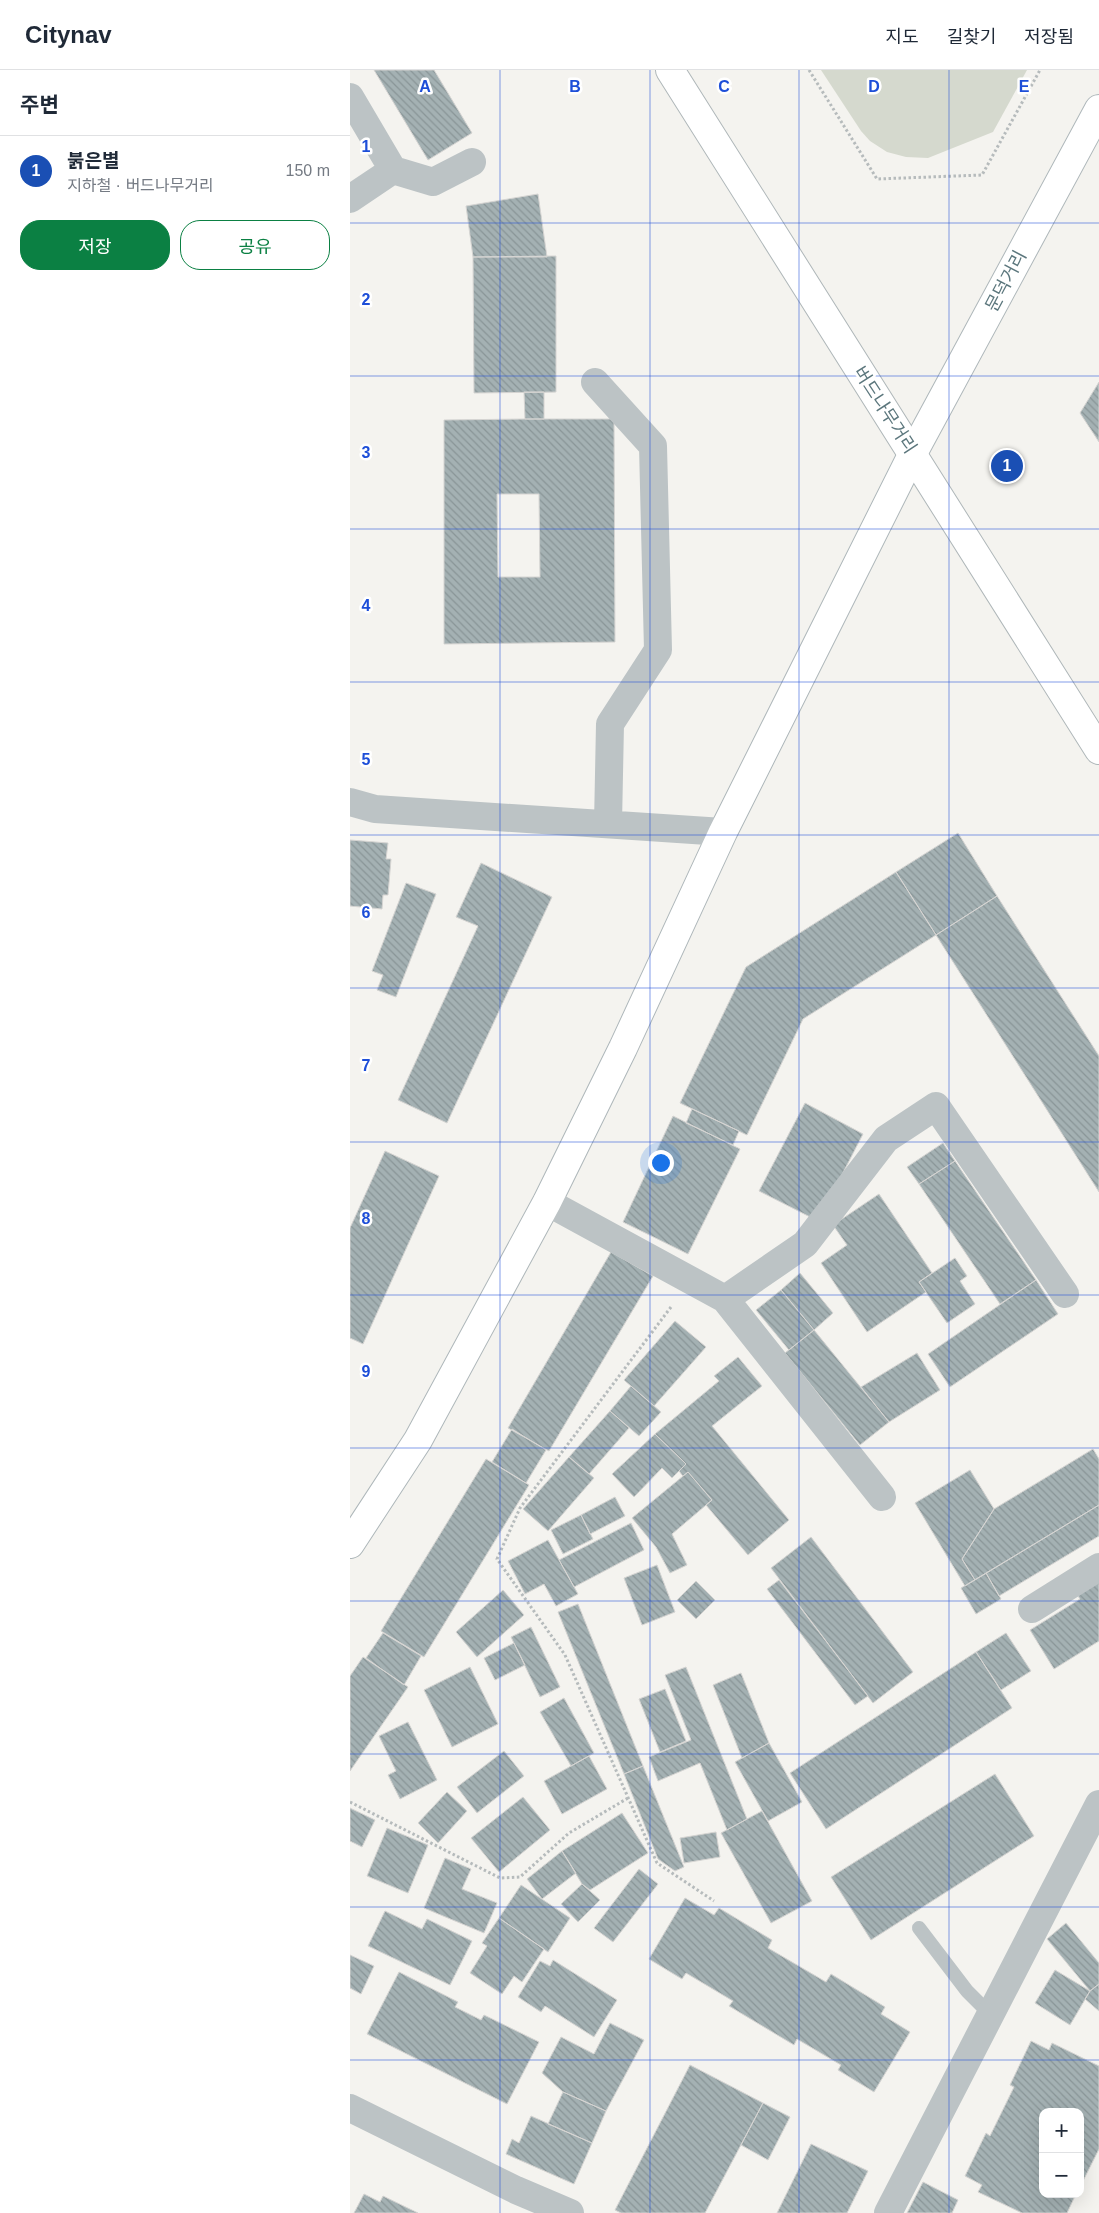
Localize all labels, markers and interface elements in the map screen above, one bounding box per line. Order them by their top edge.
text: Citynav [25,21,112,48]
text: 지도 [886,27,919,47]
text: 길찾기 [947,27,996,47]
text: 저장됨 [1024,27,1074,47]
text: A [419,78,431,95]
text: B [569,78,581,95]
text: C [718,78,730,95]
text: D [868,78,880,95]
text: E [1019,78,1030,95]
text: 주변 [20,93,59,116]
text: 1 [362,138,371,155]
text: 붉은별 [67,150,119,171]
text: 1 [32,162,40,179]
text: 150 m [286,162,330,179]
text: 지하철 · 버드나무거리 [67,177,214,194]
button: 저장 [20,220,170,270]
button: 공유 [180,220,330,270]
street label: 문덕거리 [982,247,1030,315]
text: 2 [362,291,371,308]
street label: 버드나무거리 [850,363,920,457]
text: 3 [362,444,371,461]
pin: 1 [991,447,1023,485]
text: 4 [362,597,371,614]
text: 5 [362,751,371,768]
text: 6 [362,904,371,921]
text: 7 [362,1057,371,1074]
your location [648,1150,674,1176]
text: 8 [362,1210,371,1227]
text: 9 [362,1363,371,1380]
map controls [1039,2108,1084,2198]
button: + [1039,2108,1084,2153]
button: − [1039,2153,1084,2198]

